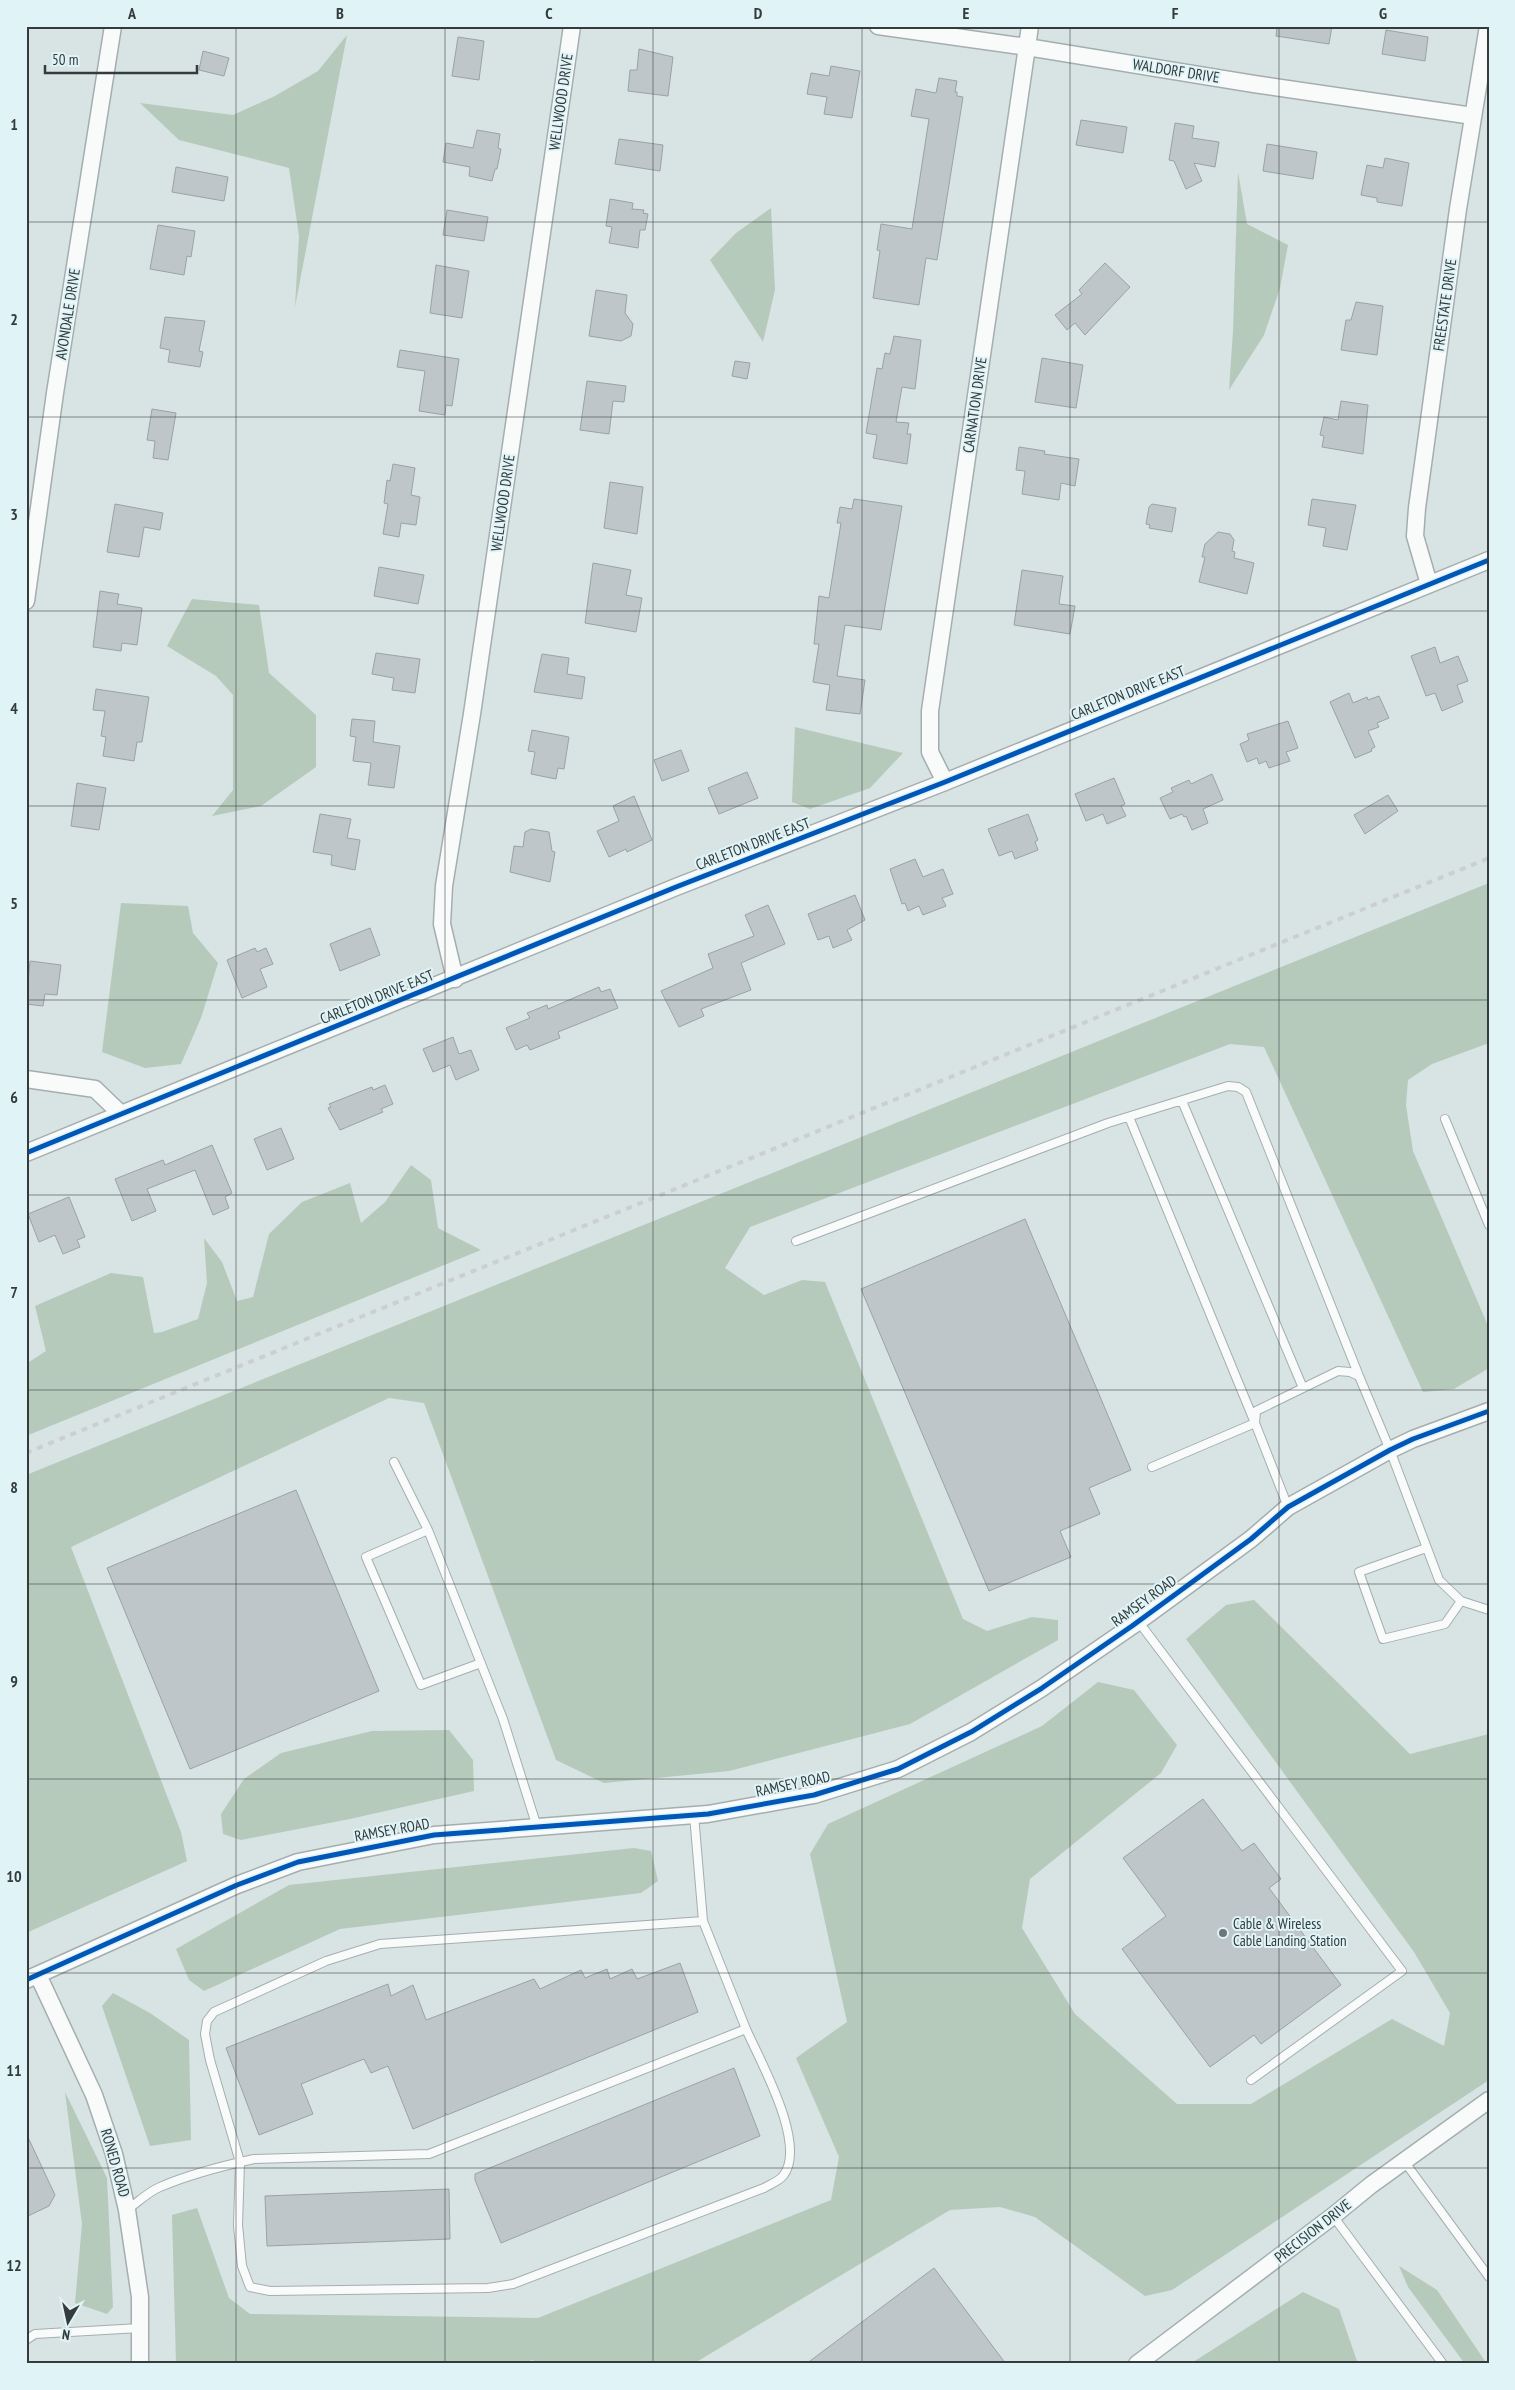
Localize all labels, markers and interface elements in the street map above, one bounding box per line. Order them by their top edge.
text: A [127,3,137,23]
text: B [336,3,344,23]
text: C [545,3,553,23]
text: D [754,3,763,23]
text: E [963,3,970,23]
text: F [1172,3,1179,23]
text: G [1379,3,1387,23]
scale bar [45,42,198,74]
text: 50 m [52,50,78,69]
street label: WELLWOOD DRIVE [544,52,577,151]
street label: WALDORF DRIVE [1131,54,1221,87]
text: 1 [10,114,18,134]
street label: FREESTATE DRIVE [1429,258,1460,352]
street label: AVONDALE DRIVE [51,267,84,361]
text: 2 [10,309,18,329]
street label: CARNATION DRIVE [958,356,991,454]
street label: WELLWOOD DRIVE [486,453,519,552]
text: 3 [10,504,18,524]
street label: CARLETON DRIVE EAST [1068,661,1188,724]
text: 4 [10,698,18,718]
street label: CARLETON DRIVE EAST [693,813,813,874]
text: 5 [10,893,18,913]
street label: CARLETON DRIVE EAST [317,965,437,1028]
text: 6 [10,1087,18,1107]
text: 7 [10,1282,18,1302]
text: 8 [10,1477,18,1497]
street label: RAMSEY ROAD [1107,1571,1180,1631]
text: 9 [10,1671,18,1691]
street label: RAMSEY ROAD [754,1766,832,1801]
street label: RAMSEY ROAD [353,1814,431,1845]
text: 10 [6,1866,22,1886]
place label: Cable & Wireless Cable Landing Station [1233,1914,1347,1950]
marker: Cable & Wireless Cable Landing Station [1217,1927,1229,1939]
text: 11 [6,2060,22,2080]
street label: RONED ROAD [97,2126,134,2199]
street label: PRECISION DRIVE [1271,2195,1355,2266]
text: 12 [6,2255,22,2275]
north arrow [42,2298,92,2348]
text: N [61,2325,71,2344]

